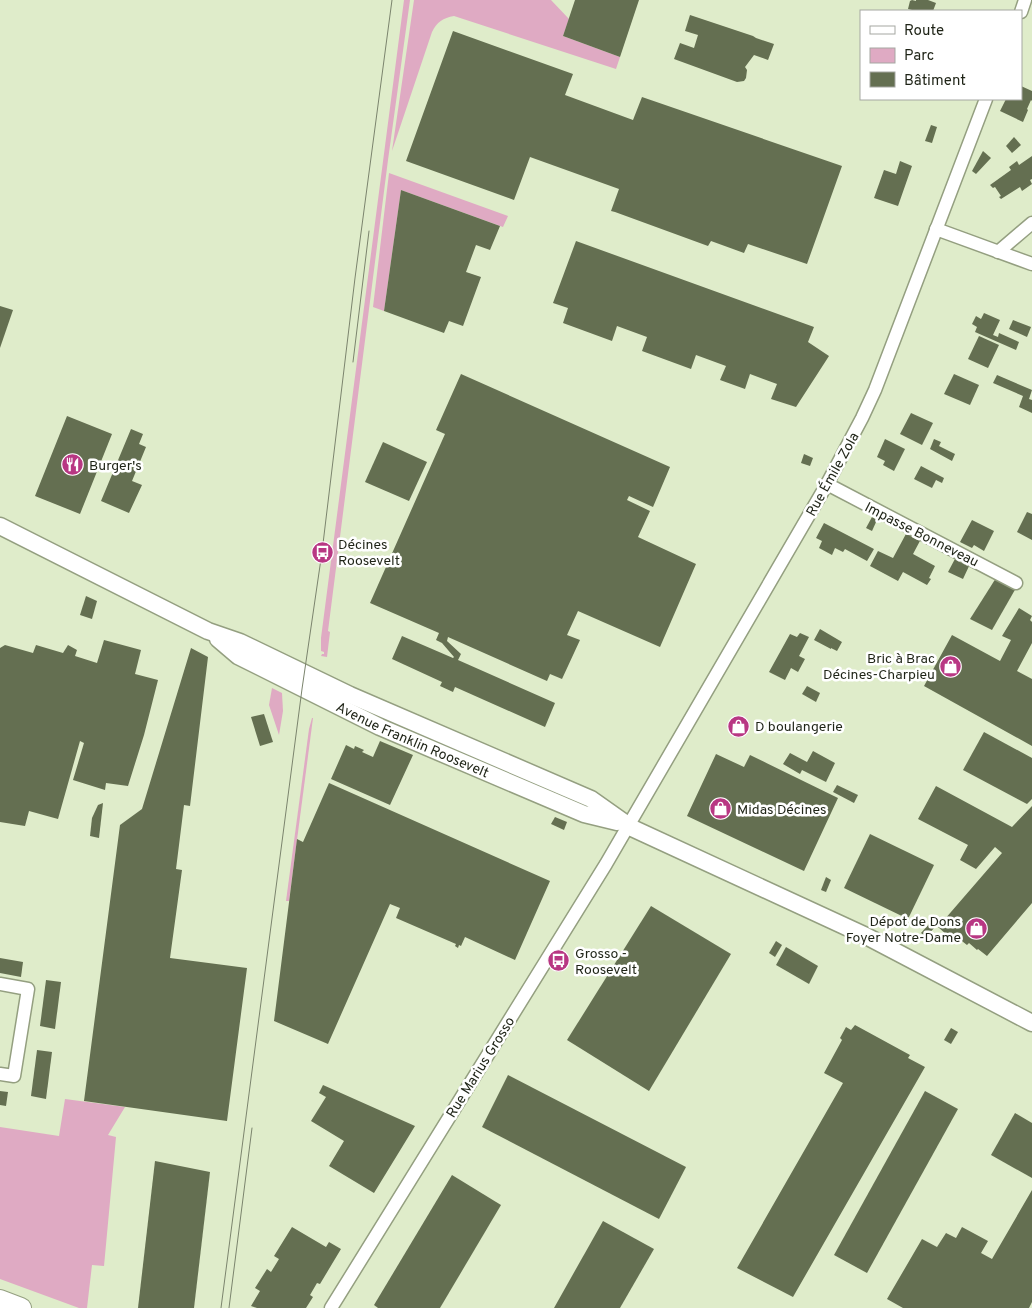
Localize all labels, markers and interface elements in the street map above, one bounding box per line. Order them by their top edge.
legend [860,10,1022,100]
text: Route [904,22,944,41]
text: Parc [904,47,934,66]
text: Bâtiment [904,72,966,91]
street label: Rue Émile Zola [802,429,863,520]
restaurant icon: Burger's [61,453,85,477]
place label: Burger's [89,458,142,475]
street label: Impasse Bonneveau [862,499,981,571]
place label: Décines Roosevelt [338,537,400,570]
bus stop icon: Décines Roosevelt [310,540,334,564]
place label: Bric à Brac Décines-Charpieu [823,651,935,684]
shop icon: Bric à Brac Décines-Charpieu [939,654,963,678]
street label: Avenue Franklin Roosevelt [333,699,491,782]
shop icon: D boulangerie [727,714,751,738]
place label: D boulangerie [755,719,843,736]
shop icon: Midas Décines [709,797,733,821]
place label: Midas Décines [737,802,826,819]
place label: Dépot de Dons Foyer Notre-Dame [846,914,961,947]
shop icon: Dépot de Dons Foyer Notre-Dame [965,917,989,941]
place label: Grosso - Roosevelt [575,946,637,979]
bus stop icon: Grosso - Roosevelt [547,949,571,973]
street label: Rue Marius Grosso [443,1014,519,1121]

